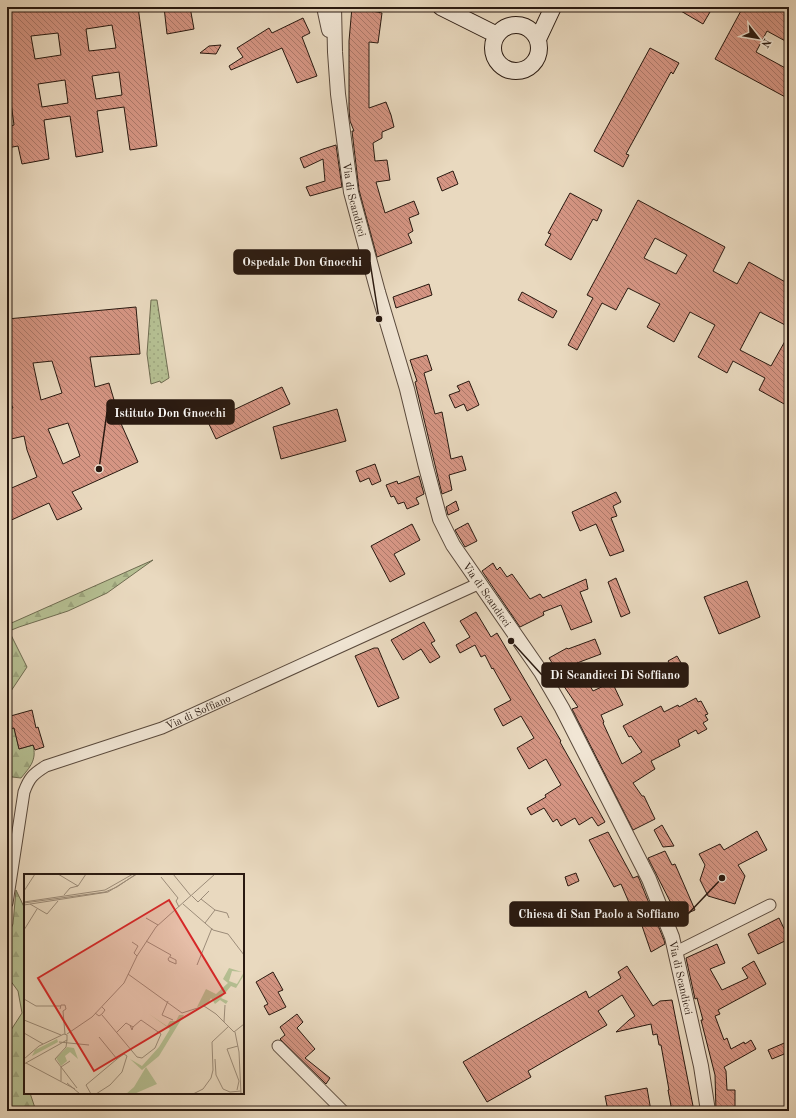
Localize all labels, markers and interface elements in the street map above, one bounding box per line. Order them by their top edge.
north arrow [738,18,778,58]
text: N [758,36,772,49]
street label: Via di Scandicci [340,162,367,238]
callout: Ospedale Don Gnocchi [234,250,370,274]
text: Ospedale Don Gnocchi [242,257,362,269]
callout: Istituto Don Gnocchi [107,400,234,424]
text: Istituto Don Gnocchi [114,408,226,420]
street label: Via di Scandicci [460,561,512,629]
callout: Di Scandicci Di Soffiano [542,663,688,687]
text: Di Scandicci Di Soffiano [550,670,680,682]
street label: Via di Soffiano [165,693,233,732]
inset map [24,874,244,1094]
callout: Chiesa di San Paolo a Soffiano [510,902,688,926]
text: Chiesa di San Paolo a Soffiano [518,909,680,921]
street label: Via di Scandicci [666,940,693,1016]

